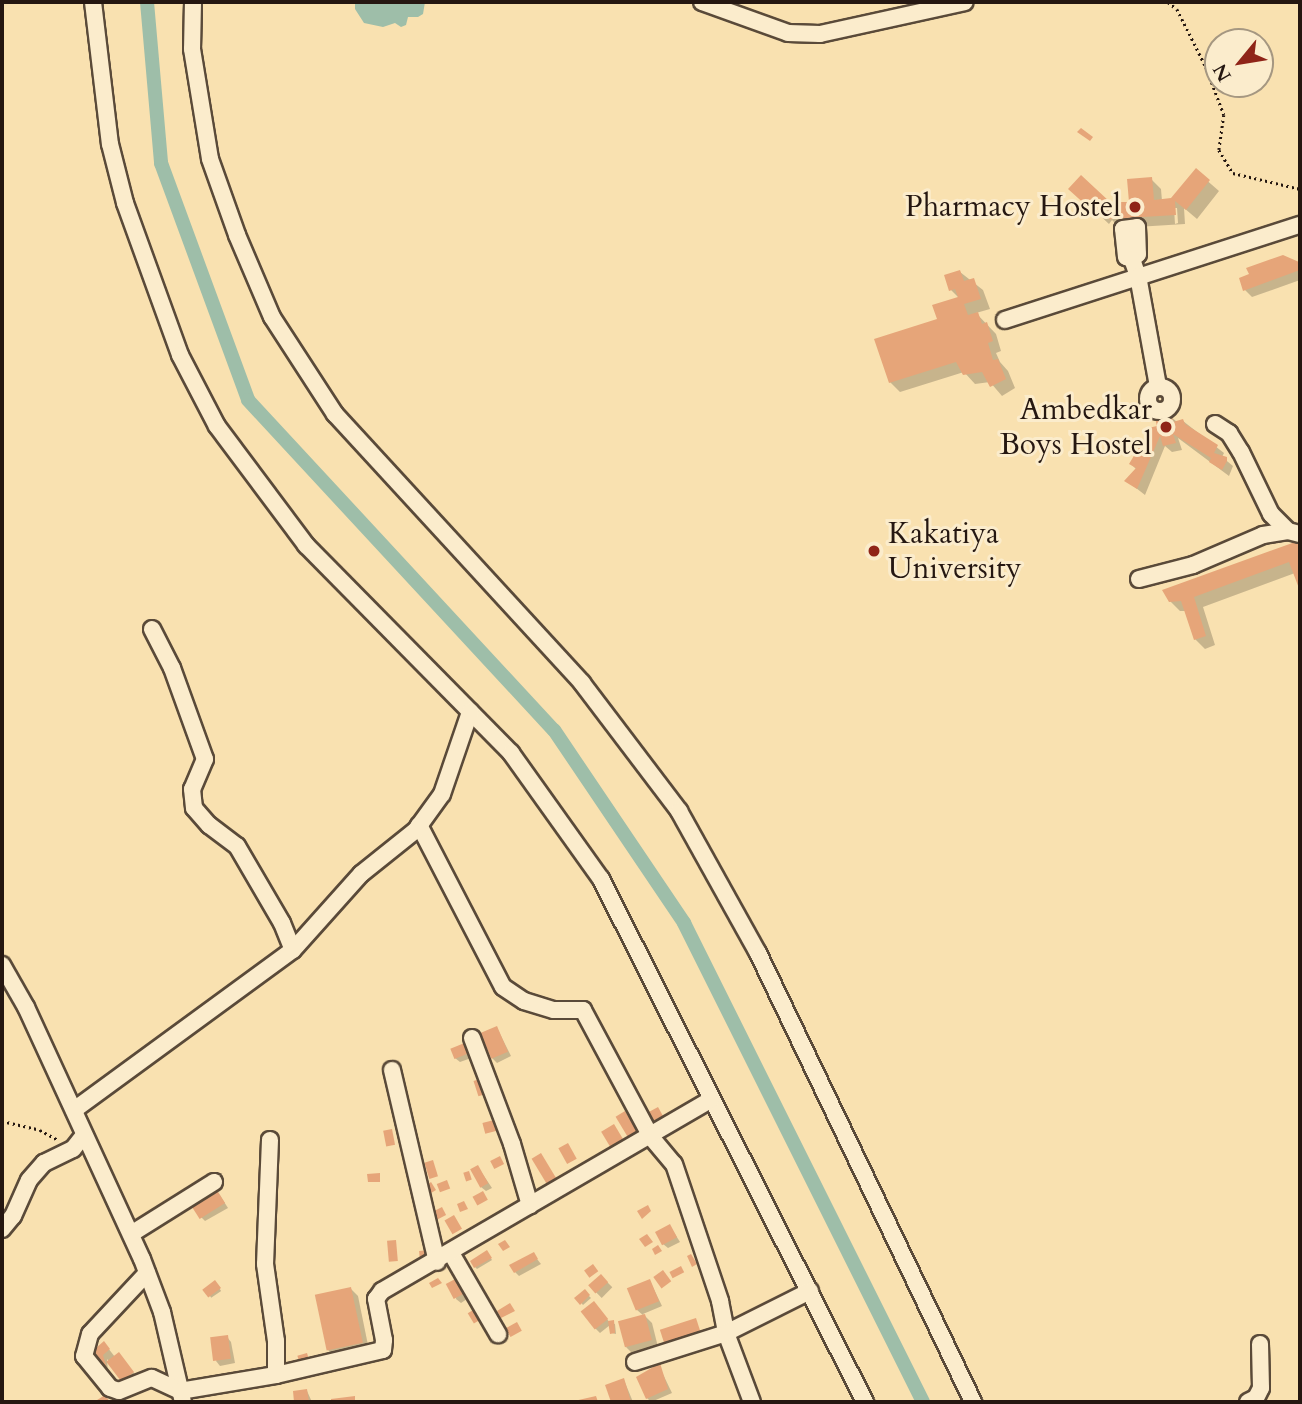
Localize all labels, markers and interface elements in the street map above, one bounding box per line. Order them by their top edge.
north arrow [1204,28,1274,98]
text: N [1207,59,1238,86]
place label: Pharmacy Hostel [905,189,1121,225]
marker: Pharmacy Hostel [1127,199,1143,215]
place label: Ambedkar Boys Hostel [999,392,1152,462]
marker: Ambedkar Boys Hostel [1158,419,1174,435]
place label: Kakatiya University [888,516,1022,586]
marker: Kakatiya University [866,543,882,559]

